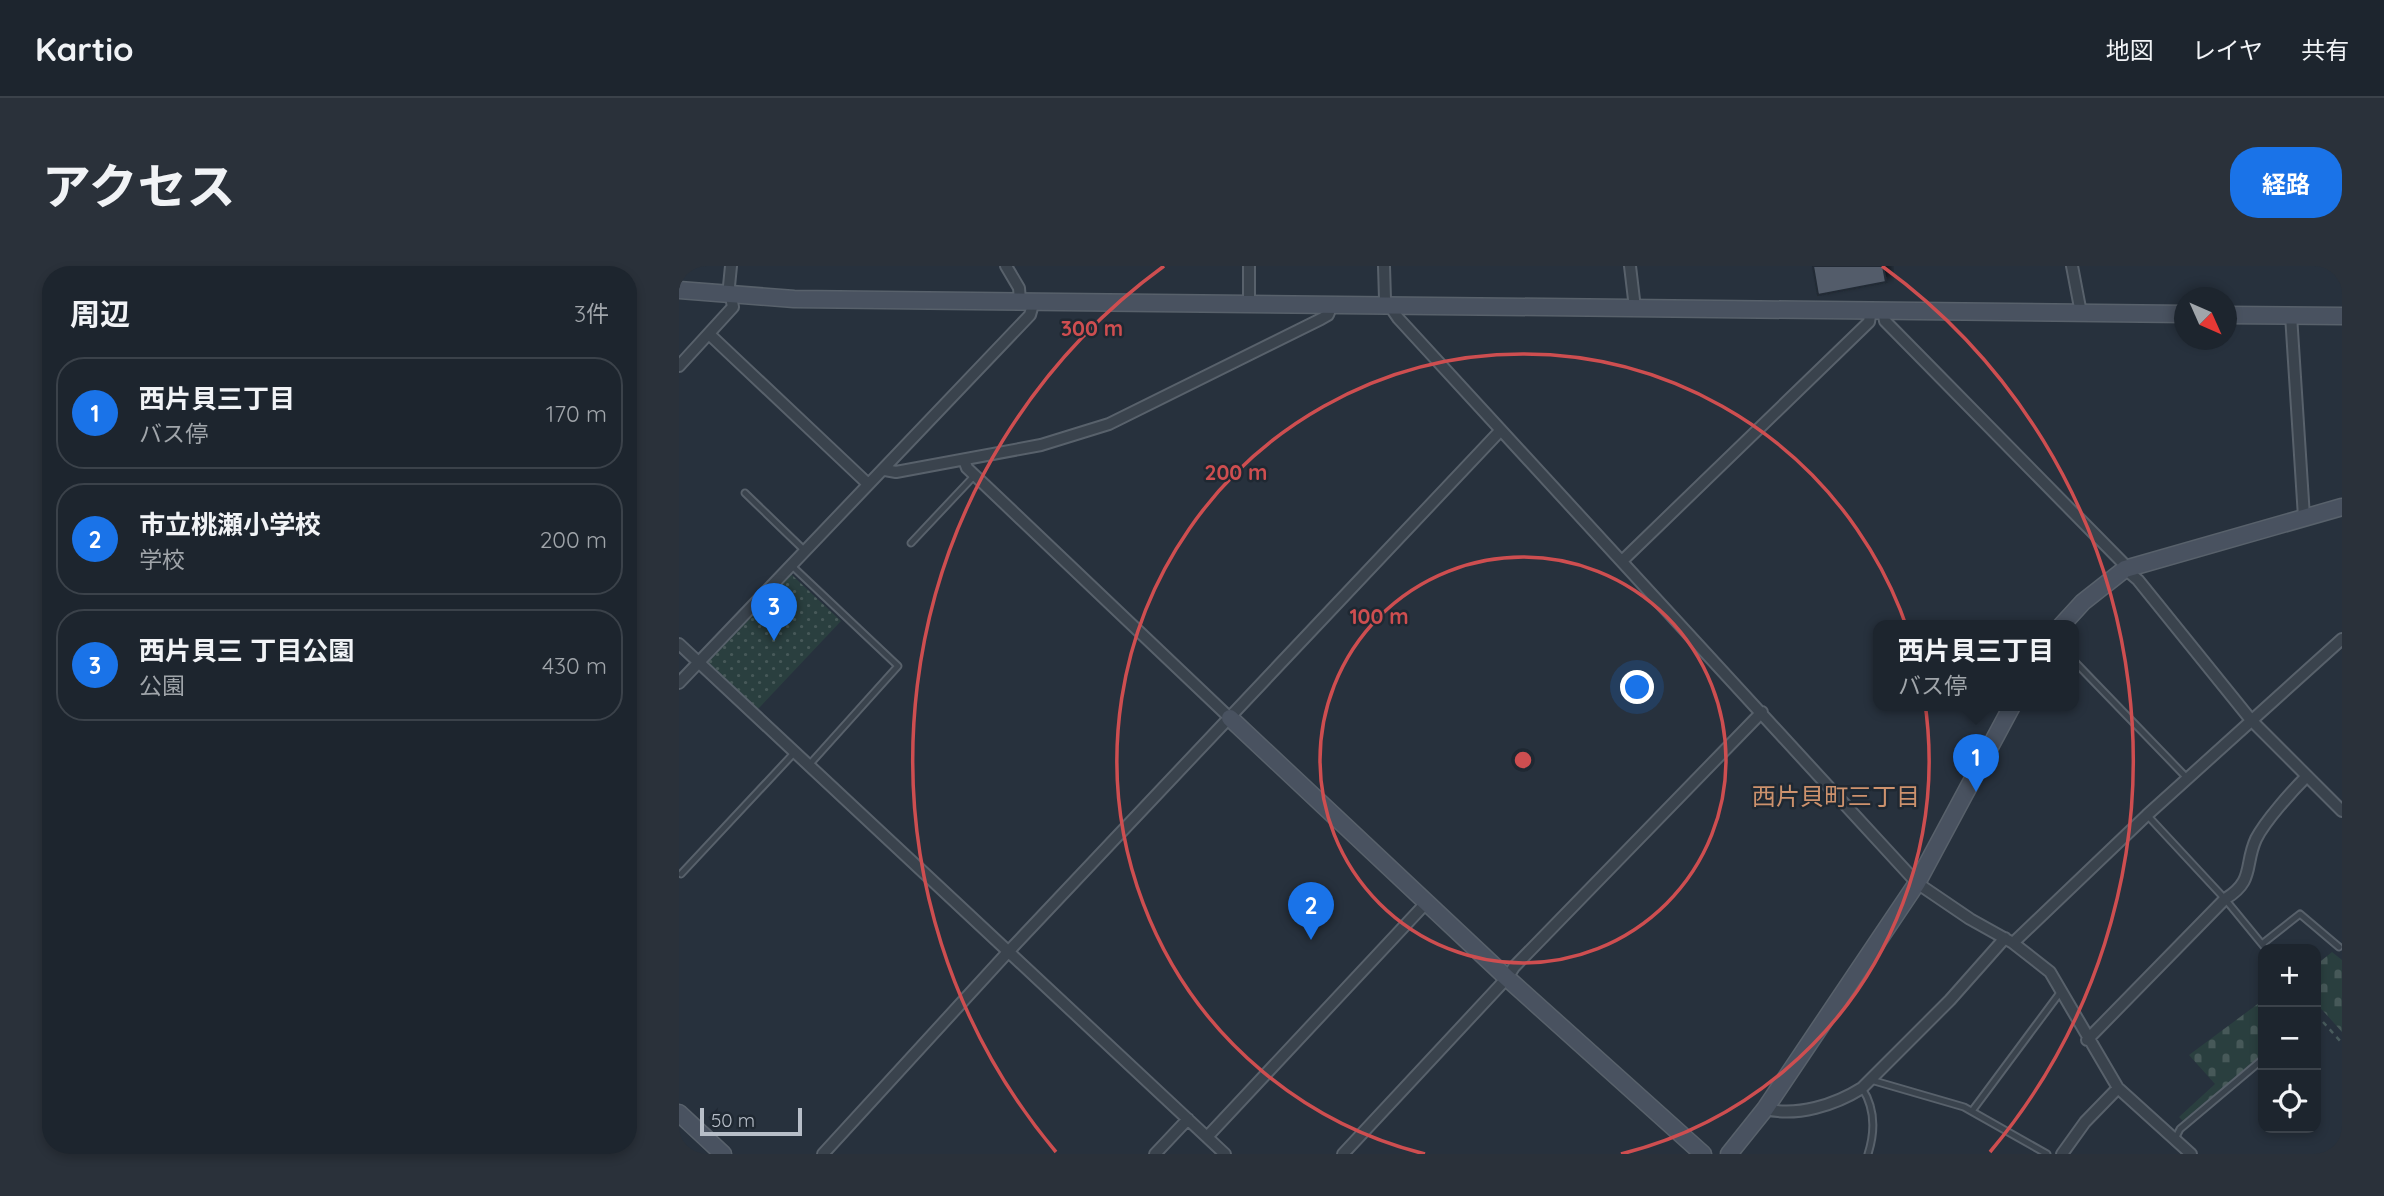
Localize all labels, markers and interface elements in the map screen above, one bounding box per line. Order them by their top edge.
text: Kartio [35,28,134,69]
text: 地図 [2106,35,2154,65]
text: レイヤ [2192,35,2263,65]
text: 共有 [2301,35,2349,65]
button: 経路 [2230,147,2342,218]
text: アクセス [42,155,236,216]
north arrow [2174,287,2237,350]
text: 周辺 [70,295,130,333]
text: 3件 [574,299,609,328]
text: 300 m [1061,315,1123,341]
text: 西片貝三丁目 [139,382,295,415]
text: 1 [91,399,99,428]
text: 170 m [546,399,607,428]
text: バス停 [139,419,208,448]
text: 200 m [1205,459,1267,485]
text: 市立桃瀬小学校 [139,508,321,541]
text: 2 [88,525,102,554]
text: 200 m [540,525,607,554]
text: 学校 [139,545,185,574]
pin: 3 [751,583,797,641]
text: 100 m [1349,603,1409,629]
popup [1873,620,2079,711]
text: 西片貝三 丁目公園 [139,634,354,667]
text: 西片貝三丁目 [1898,634,2054,667]
text: 3 [89,651,101,680]
text: 430 m [542,651,607,680]
your location [1620,670,1654,704]
text: 公園 [139,671,185,700]
text: バス停 [1898,671,1967,700]
pin: 1 [1953,734,1999,792]
centre of rings [1511,748,1535,772]
district label: 西片貝町三丁目 [1752,781,1920,811]
pin: 2 [1288,882,1334,940]
map controls [2258,944,2321,1133]
button: + [2258,944,2321,1007]
button: − [2258,1007,2321,1070]
button: locate [2258,1070,2321,1133]
scale bar [700,1105,801,1137]
text: 50 m [711,1108,755,1132]

